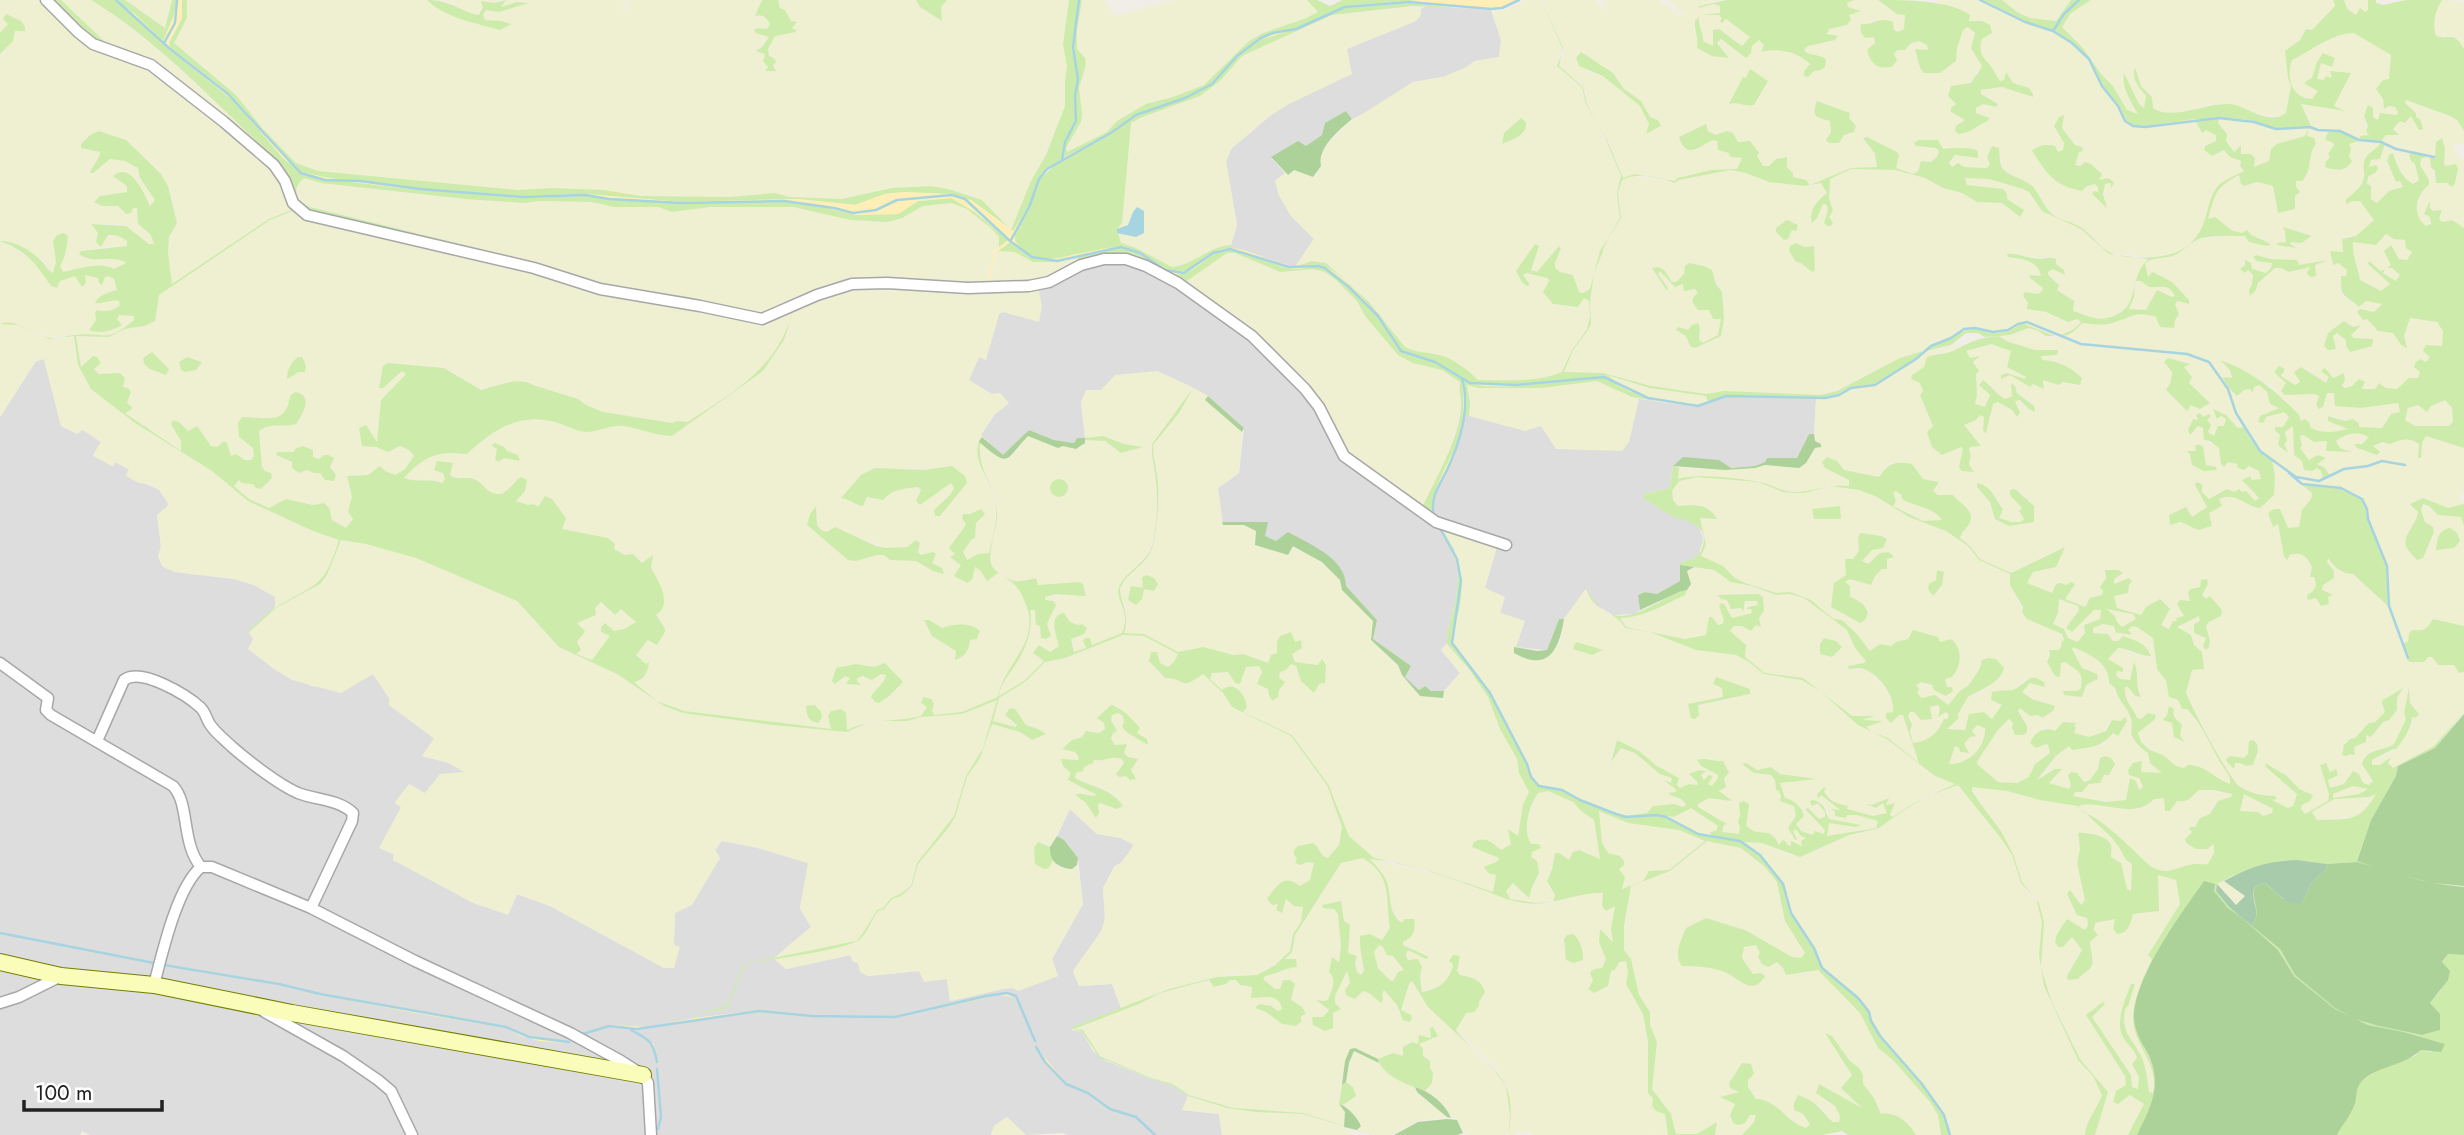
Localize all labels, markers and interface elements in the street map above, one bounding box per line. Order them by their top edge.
scale bar [24,1068,163,1112]
text: 100 m [35,1078,92,1108]

